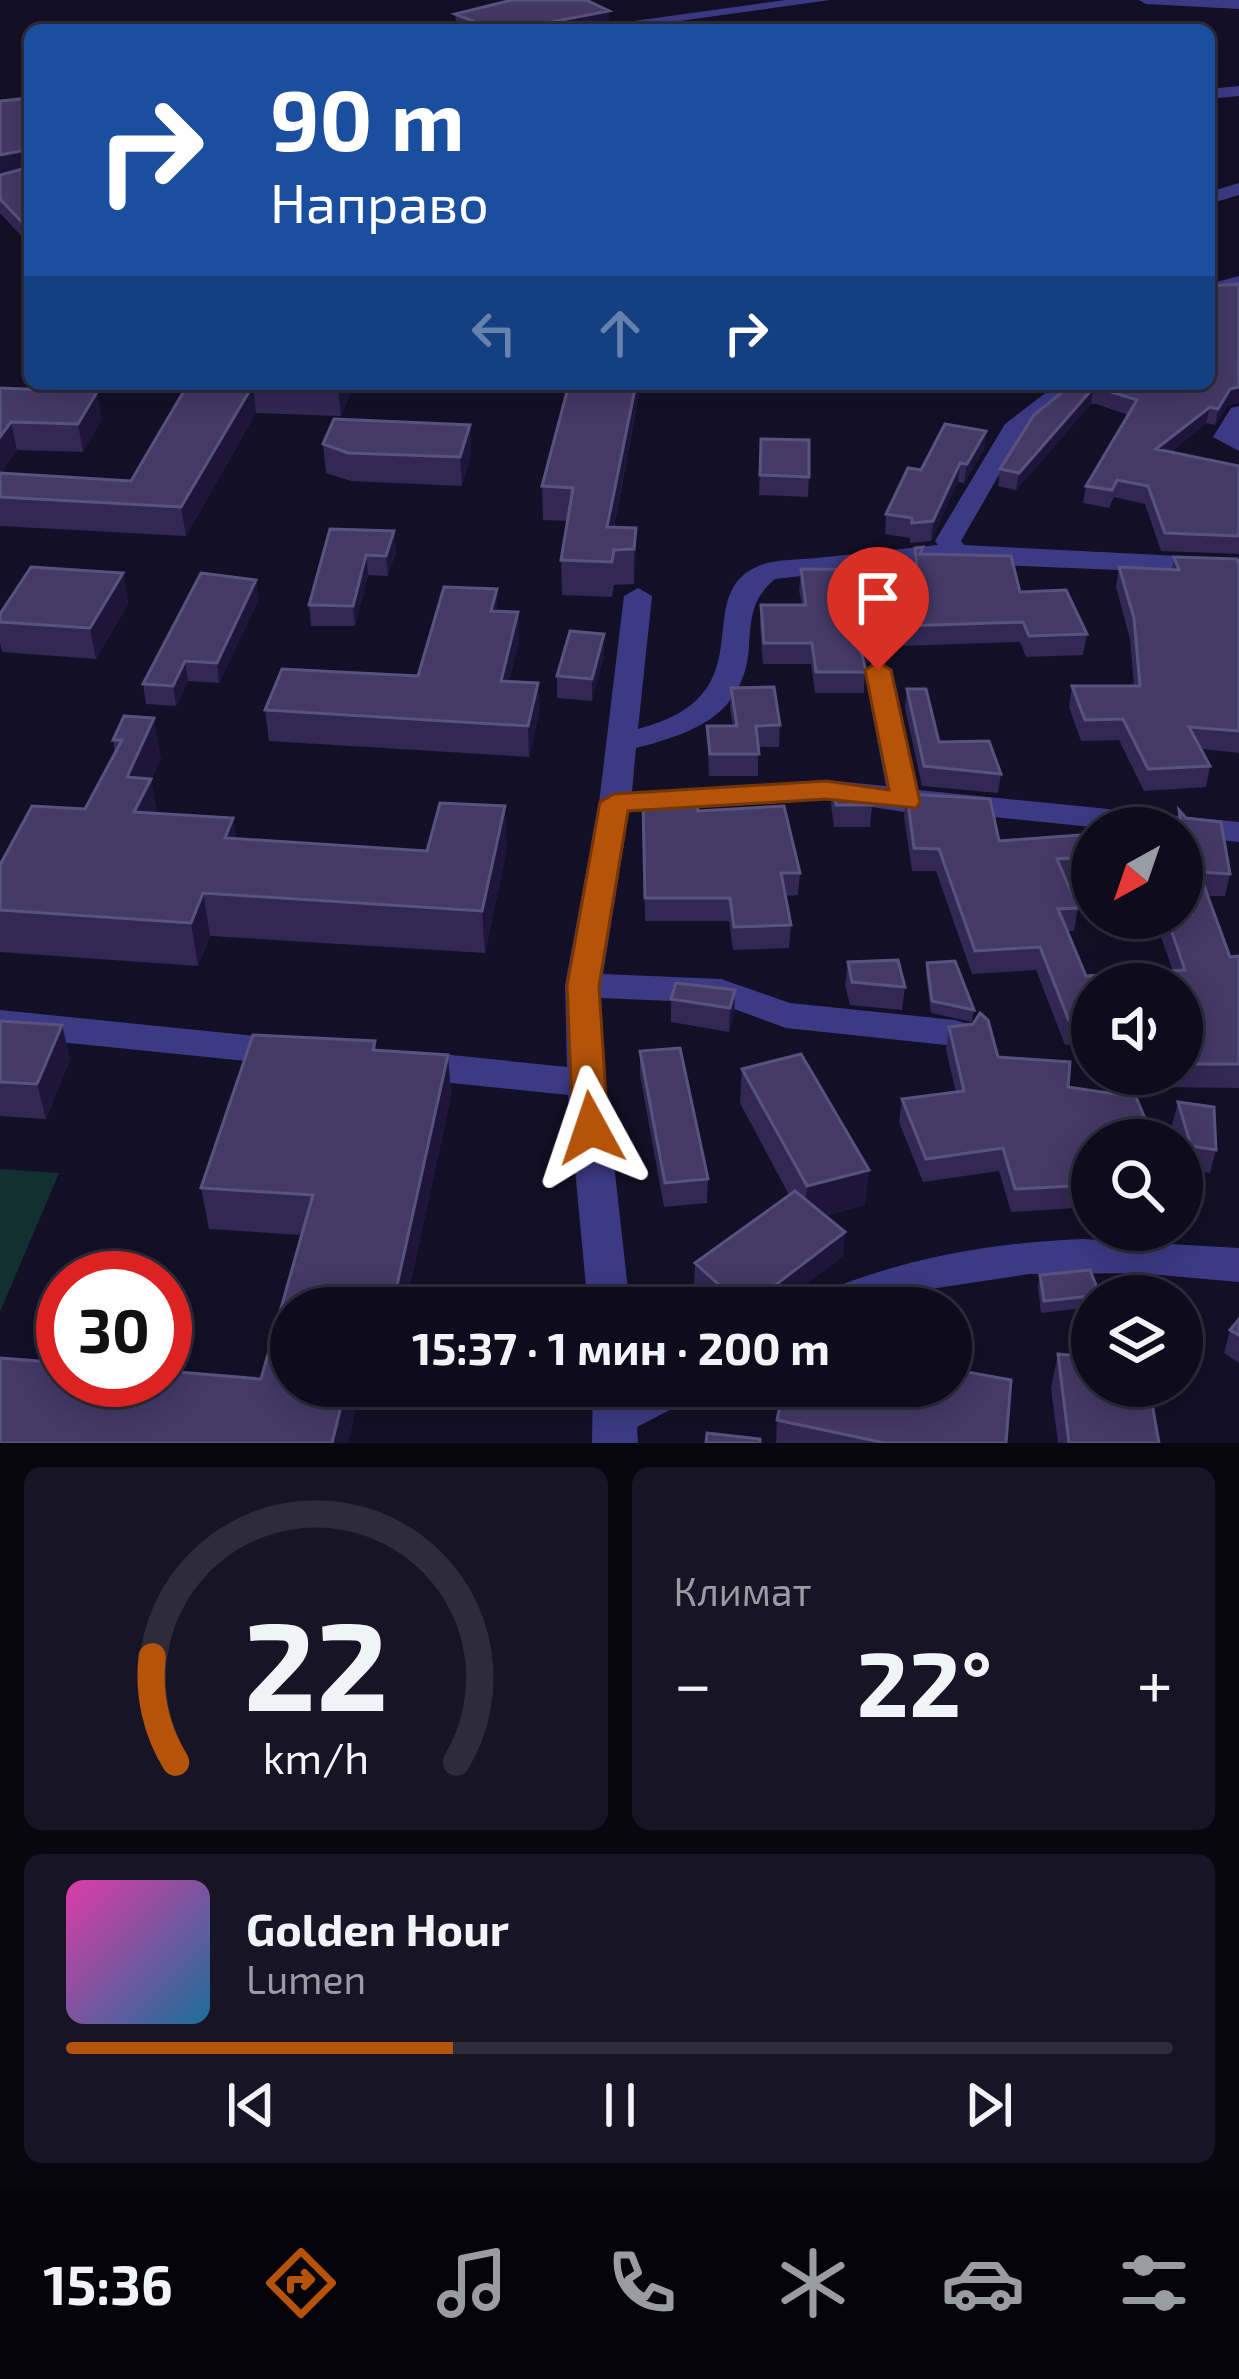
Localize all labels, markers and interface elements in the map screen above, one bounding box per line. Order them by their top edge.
text: 90 m [270,67,465,168]
icon: right [72,72,228,228]
text: Направо [270,169,489,234]
icon: left [461,300,527,366]
icon: ahead [587,300,653,366]
icon: right [713,300,779,366]
pin [827,547,929,670]
icon: arrive [845,565,911,631]
north arrow [1071,807,1203,939]
map controls [1071,807,1203,1407]
button: sound [1071,963,1203,1095]
position arrow [528,1065,654,1191]
button: search [1071,1119,1203,1251]
speed limit sign: 30 [36,1251,192,1407]
button: layers [1071,1275,1203,1407]
text: 15:37 · 1 мин · 200 m [412,1320,830,1374]
text: Климат [674,1567,812,1614]
text: 22 [243,1586,388,1736]
text: 22° [857,1627,992,1735]
text: − [674,1642,712,1721]
text: + [1137,1642,1173,1721]
text: km/h [262,1730,369,1782]
text: Golden Hour [246,1901,509,1955]
text: Lumen [246,1955,366,2002]
icon: previous [218,2072,284,2138]
icon: pause [587,2072,653,2138]
icon: next [956,2072,1022,2138]
icon: directions [259,2241,343,2325]
icon: music [430,2241,514,2325]
icon: phone [600,2241,684,2325]
icon: climate [771,2241,855,2325]
icon: car [941,2241,1025,2325]
icon: filters [1112,2241,1196,2325]
text: 15:36 [43,2251,173,2316]

